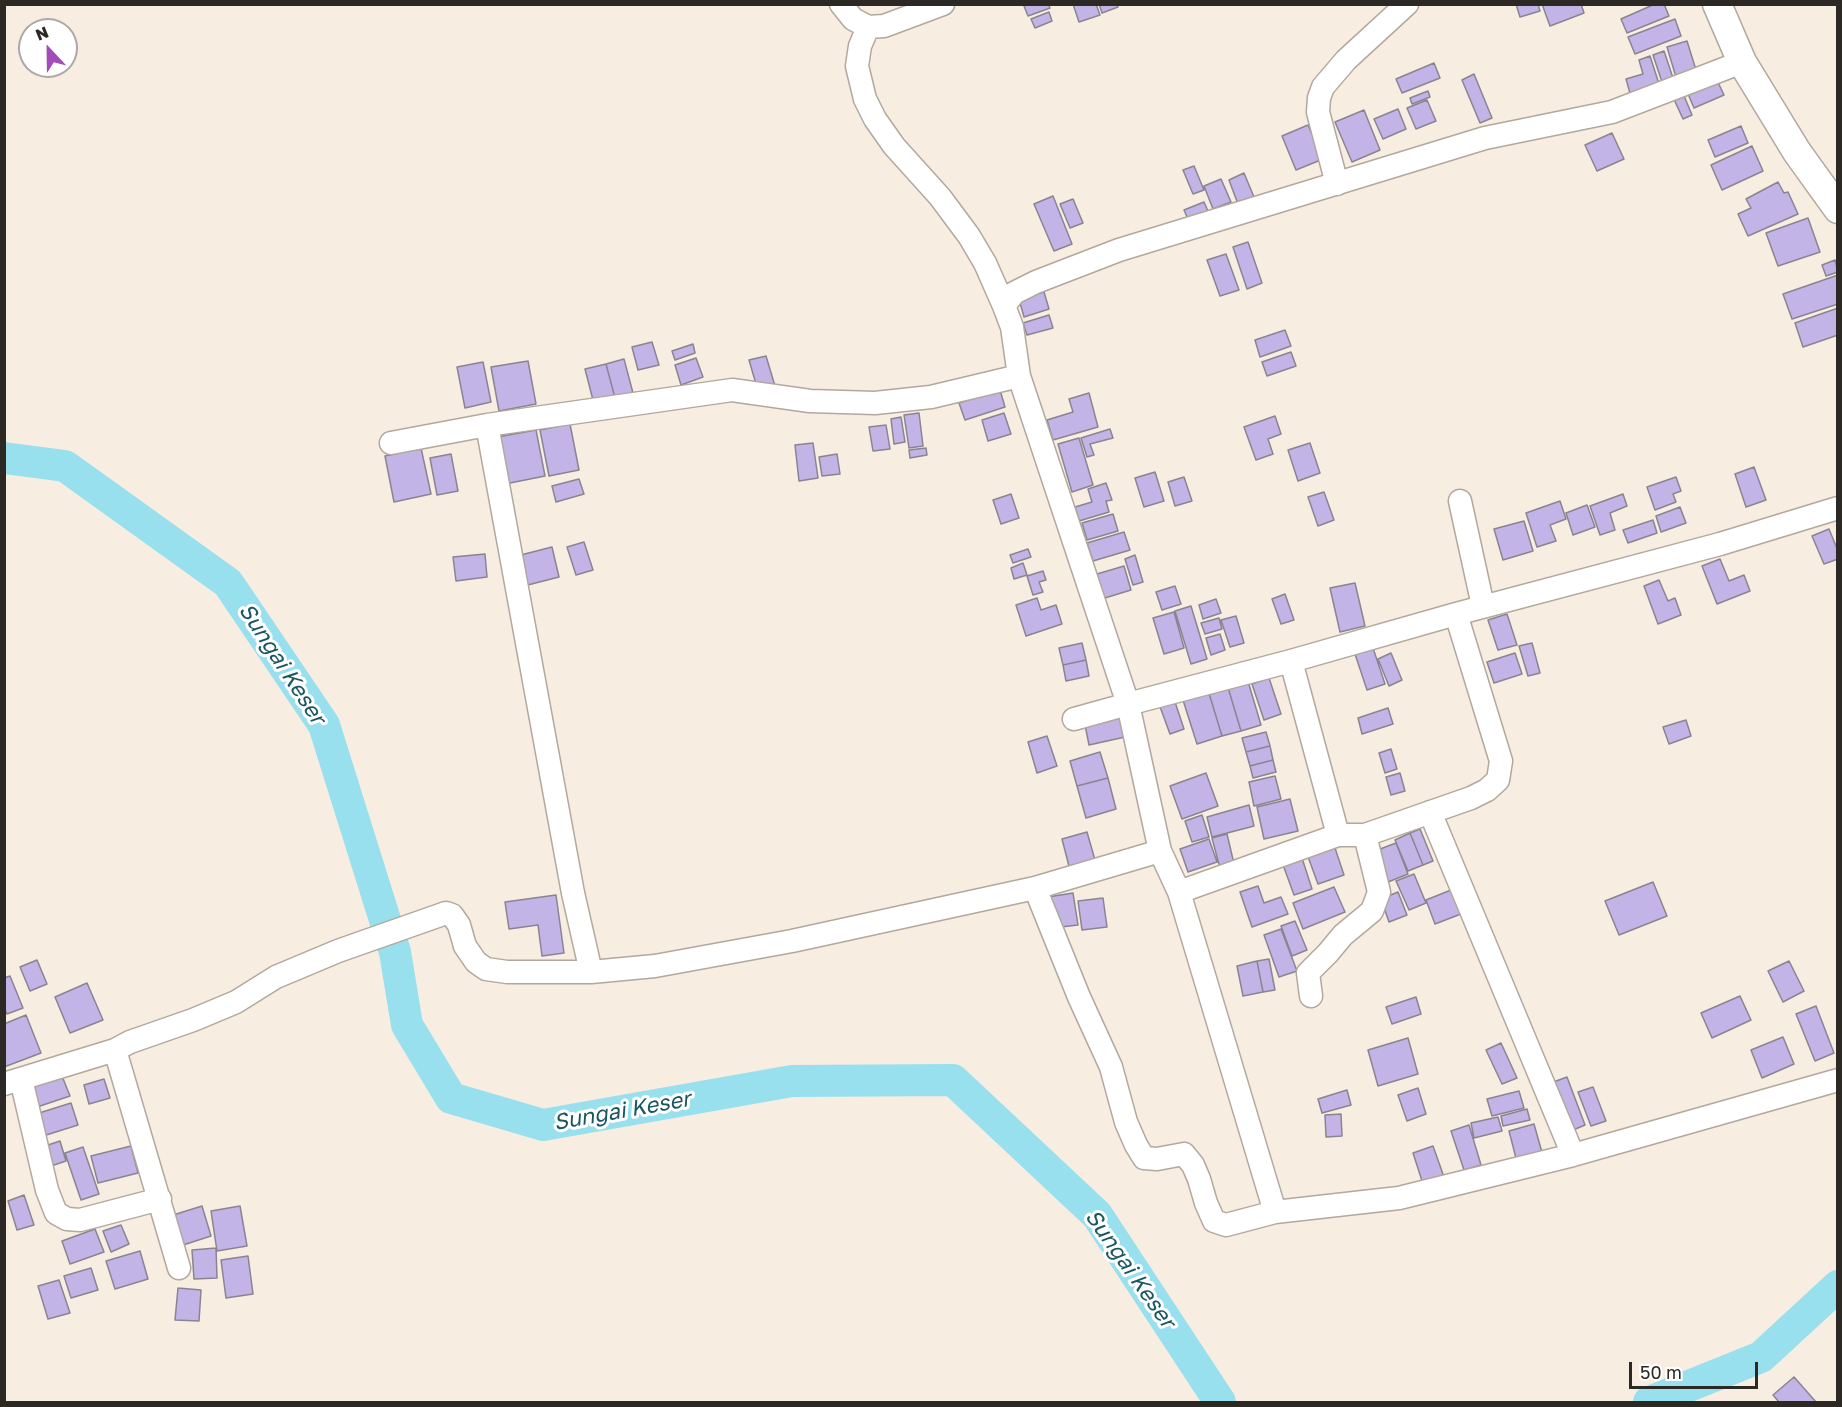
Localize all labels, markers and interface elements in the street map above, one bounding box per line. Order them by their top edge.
north arrow [18,18,78,78]
text: N [33,22,51,45]
water label: Sungai Keser [233,599,331,729]
water label: Sungai Keser [551,1086,693,1136]
water label: Sungai Keser [1079,1205,1181,1333]
scale bar [1632,1350,1761,1388]
text: 50 m [1640,1361,1682,1383]

